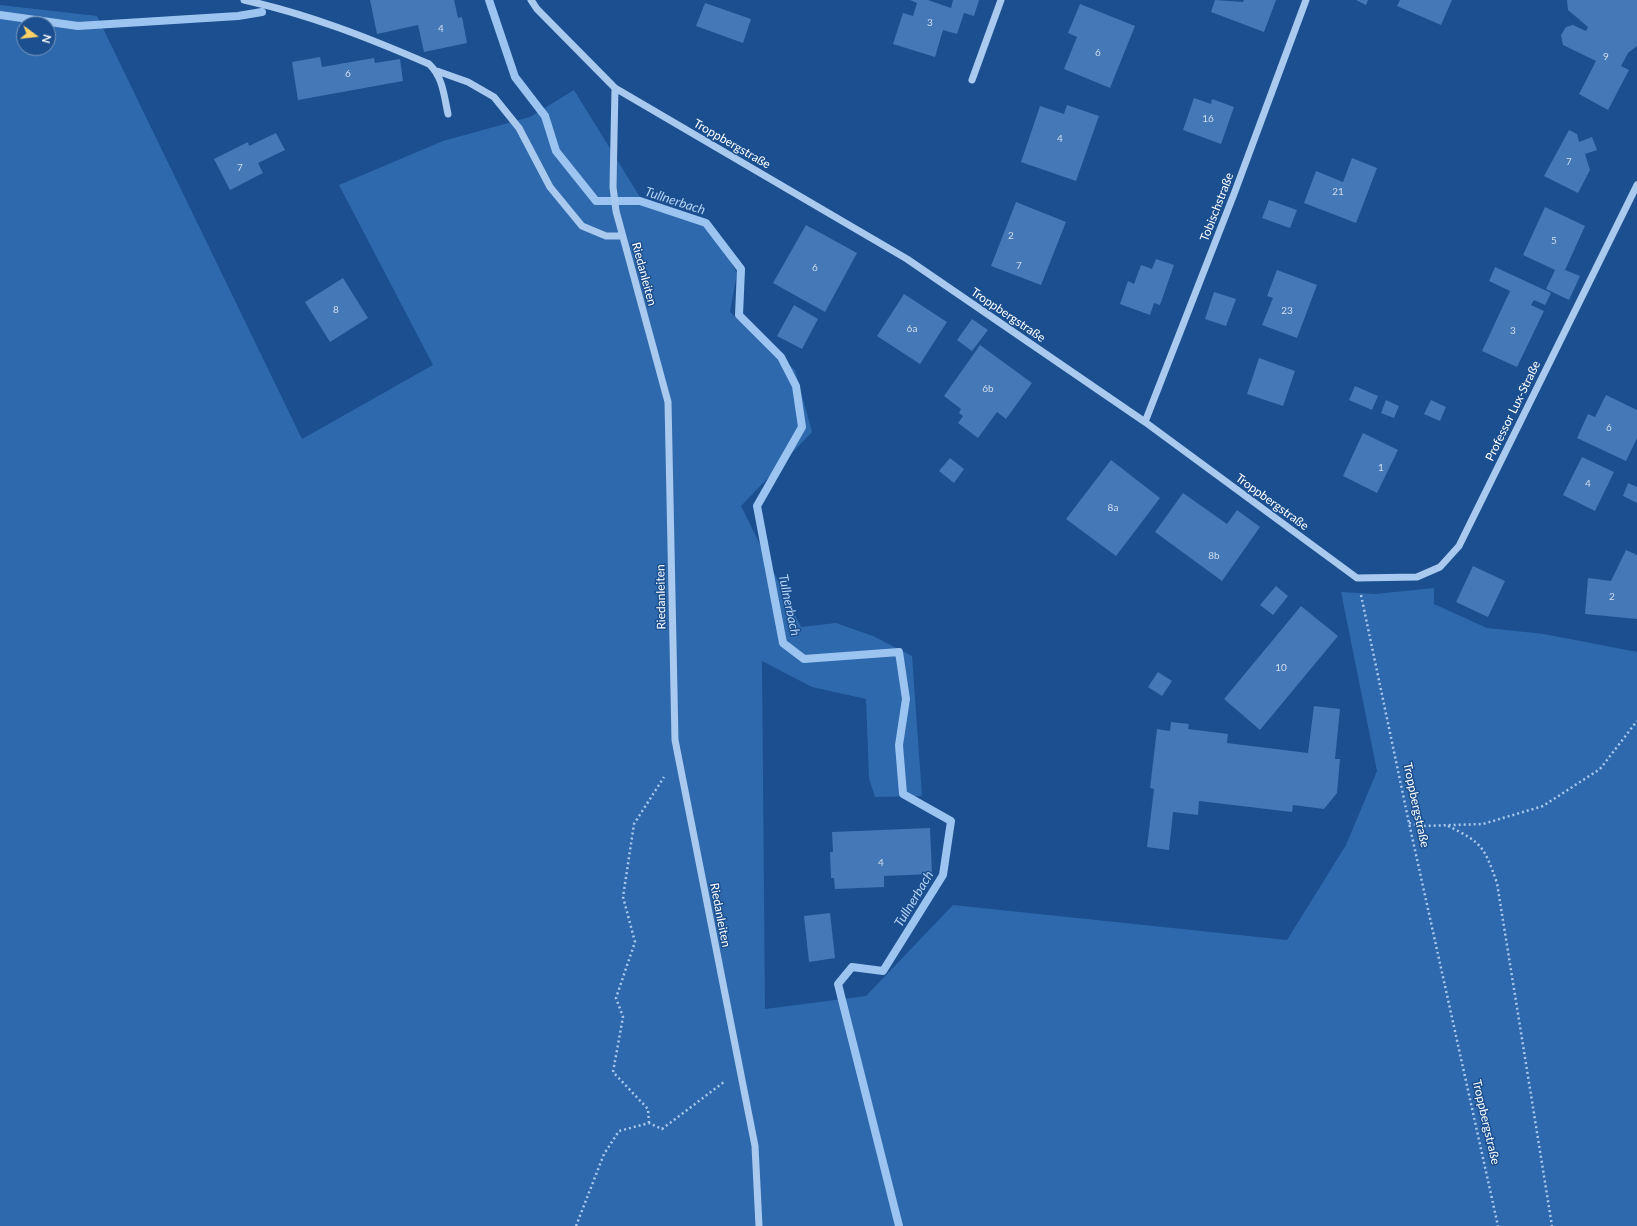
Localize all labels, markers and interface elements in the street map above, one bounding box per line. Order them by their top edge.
north arrow [16,16,56,56]
house number: 3 [927,17,933,29]
house number: 4 [438,23,444,35]
text: N [40,33,54,45]
house number: 6 [1095,47,1101,59]
house number: 9 [1603,51,1609,63]
house number: 6 [345,68,351,80]
house number: 16 [1202,113,1214,125]
street label: Troppbergstraße [691,116,773,172]
house number: 4 [1057,133,1063,145]
house number: 7 [1566,156,1572,168]
house number: 7 [237,162,243,174]
street label: Tobischstraße [1197,170,1237,244]
water label: Tullnerbach [643,184,707,218]
house number: 21 [1332,186,1344,198]
house number: 2 [1008,230,1014,242]
house number: 5 [1551,235,1557,247]
street label: Riedanleiten [629,241,659,307]
house number: 7 [1016,260,1022,272]
house number: 6 [812,262,818,274]
street label: Troppbergstraße [968,285,1048,345]
house number: 8 [333,304,339,316]
house number: 23 [1281,305,1293,317]
house number: 6a [907,323,917,335]
house number: 3 [1510,325,1516,337]
street label: Professor Lux-Straße [1482,359,1544,463]
house number: 6b [982,383,994,395]
house number: 6 [1606,422,1612,434]
house number: 1 [1378,462,1384,474]
street label: Troppbergstraße [1233,471,1311,533]
house number: 4 [1585,478,1591,490]
house number: 8a [1108,502,1118,514]
house number: 8b [1208,550,1220,562]
street label: Riedanleiten [653,564,669,630]
water label: Tullnerbach [775,573,803,637]
house number: 2 [1609,591,1615,603]
house number: 10 [1275,662,1287,674]
street label: Troppbergstraße [1400,761,1432,849]
house number: 4 [878,857,884,869]
water label: Tullnerbach [891,868,937,930]
street label: Riedanleiten [707,882,733,948]
street label: Troppbergstraße [1469,1078,1503,1166]

